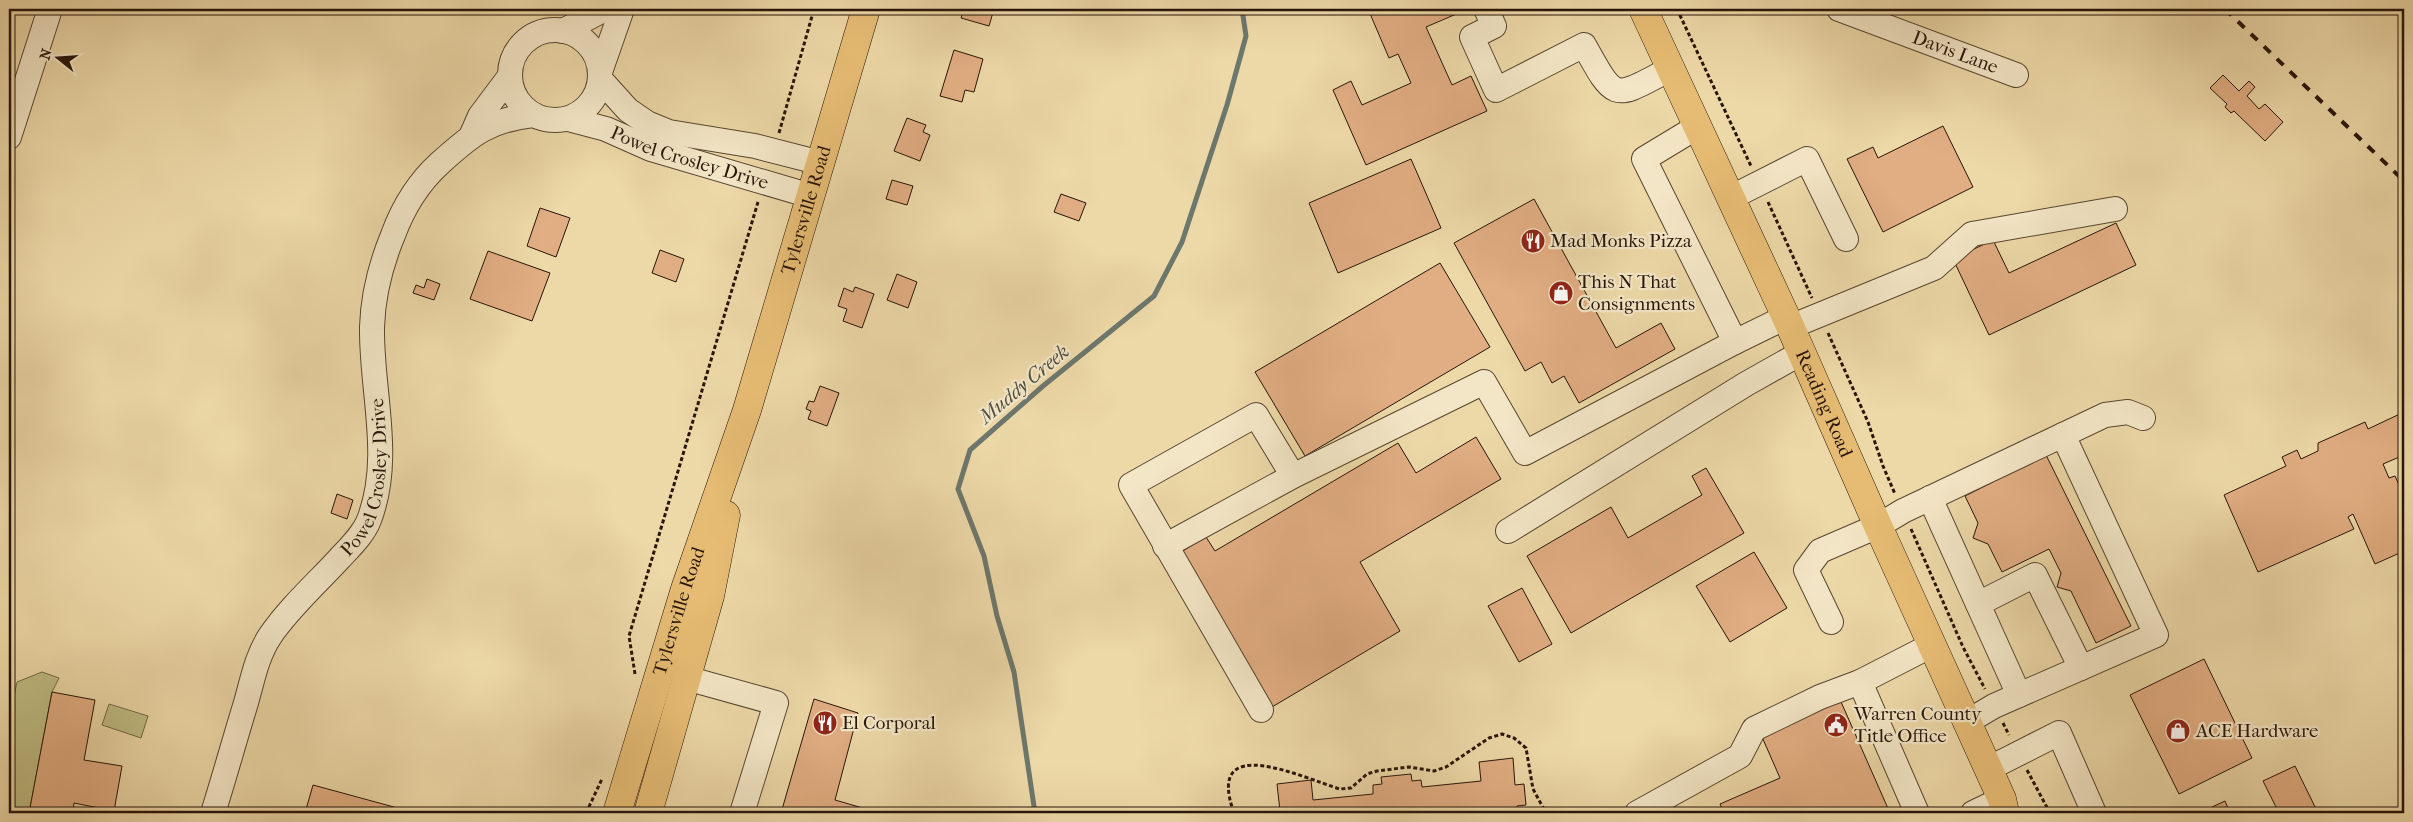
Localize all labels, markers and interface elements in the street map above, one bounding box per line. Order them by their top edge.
street label: Davis Lane [1909,26,2001,78]
north arrow [32,32,82,82]
text: N [36,46,56,62]
street label: Powel Crosley Drive [607,121,771,194]
street label: Tylersville Road [777,142,836,277]
restaurant icon: Mad Monks Pizza [1520,228,1546,254]
place label: Mad Monks Pizza [1550,230,1692,252]
place label: This N That Consignments [1578,271,1695,315]
shop icon: This N That Consignments [1548,280,1574,306]
water label: Muddy Creek [973,340,1074,430]
street label: Reading Road [1791,346,1858,461]
street label: Powel Crosley Drive [336,397,391,561]
street label: Tylersville Road [648,544,710,678]
place label: Warren County Title Office [1853,703,1982,747]
restaurant icon: El Corporal [812,710,838,736]
place label: El Corporal [842,712,936,734]
public building icon: Warren County Title Office [1823,712,1849,738]
shop icon: ACE Hardware [2165,718,2191,744]
place label: ACE Hardware [2195,720,2318,742]

